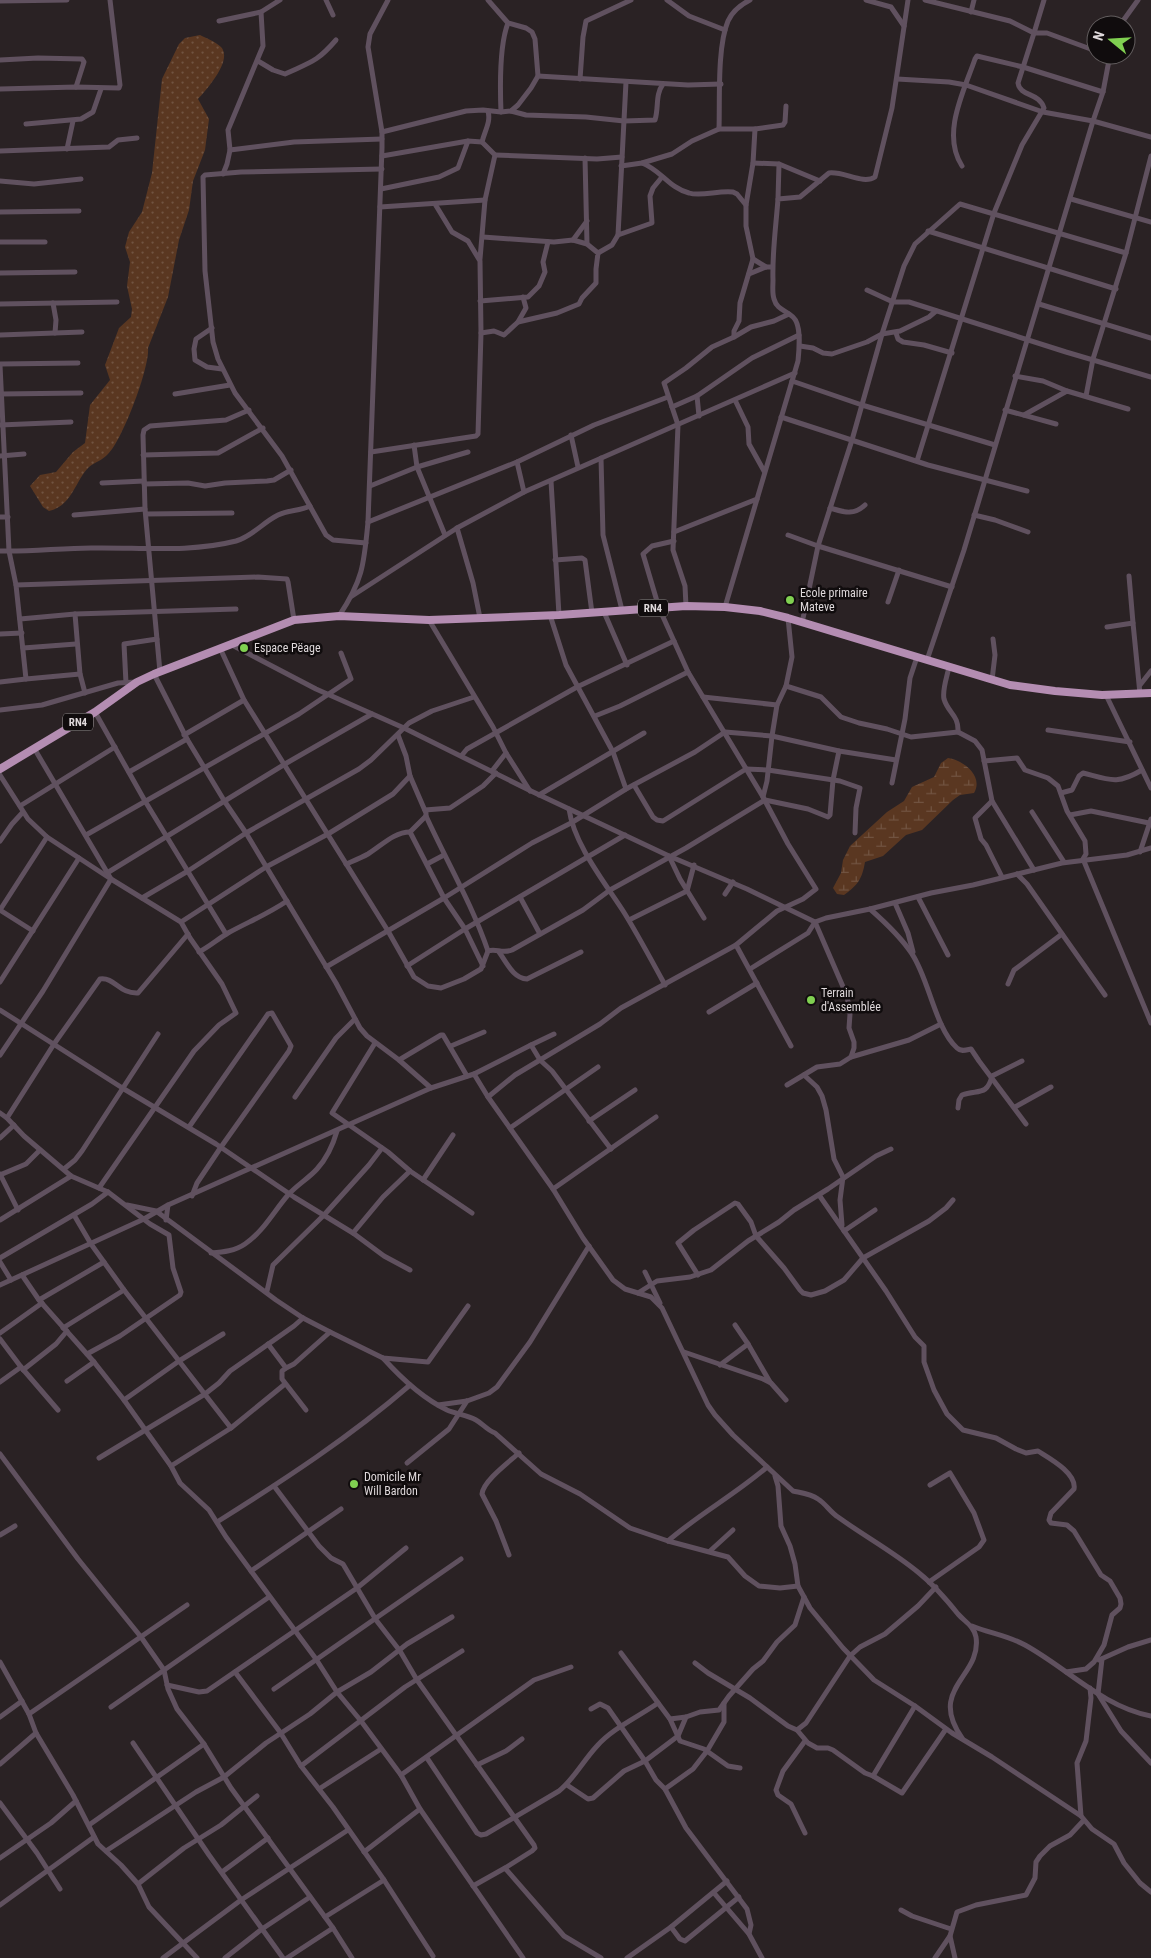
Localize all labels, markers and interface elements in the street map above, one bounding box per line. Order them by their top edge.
north arrow [1086,15,1136,65]
text: N [1090,29,1108,43]
place label: Ecole primaire Mateve [800,586,868,614]
marker: Ecole primaire Mateve [784,594,796,606]
road number: RN4 [638,600,668,616]
place label: Espace Pëage [254,641,321,655]
marker: Espace Pëage [238,642,250,654]
road number: RN4 [63,714,93,730]
place label: Terrain d'Assemblée [821,986,881,1014]
marker: Terrain d'Assemblée [805,994,817,1006]
place label: Domicile Mr Will Bardon [364,1470,421,1498]
marker: Domicile Mr Will Bardon [348,1478,360,1490]

